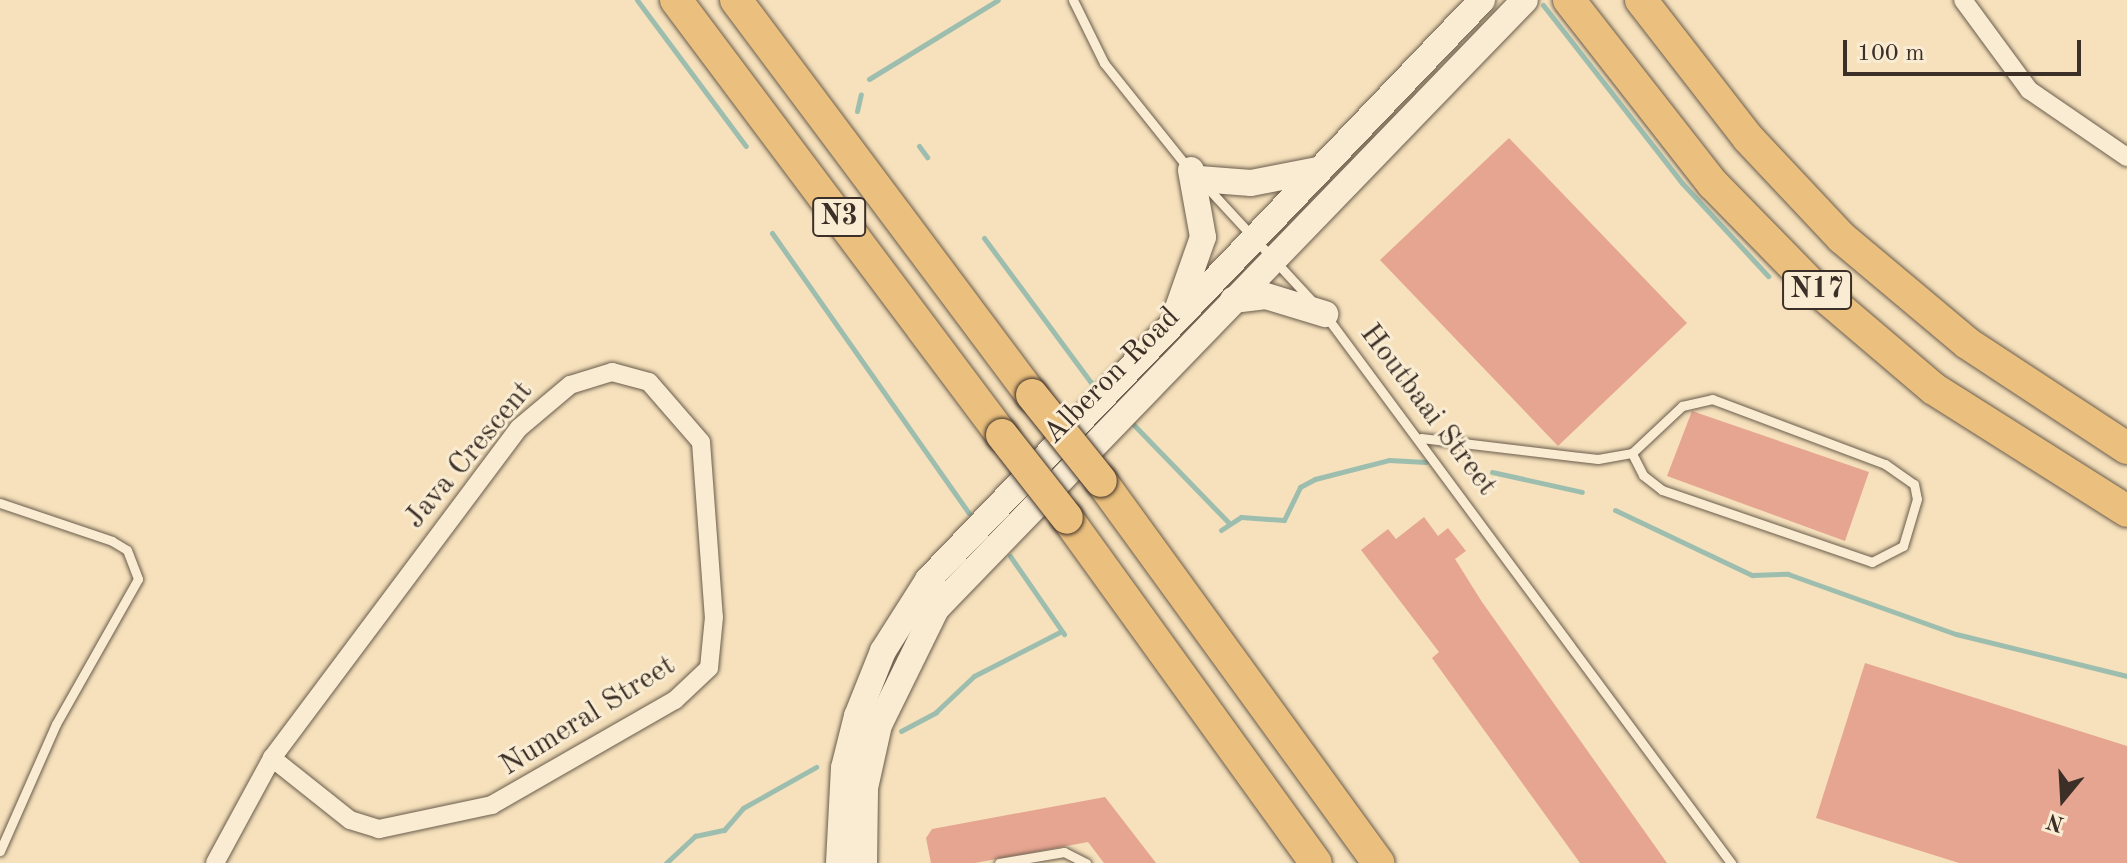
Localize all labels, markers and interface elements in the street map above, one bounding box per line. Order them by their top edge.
scale bar [1847,24,2085,74]
text: 100 m [1857,42,1925,66]
road number: N3 [811,193,867,241]
road number: N17 [1781,266,1853,314]
street label: Alberon Road [1036,300,1188,452]
street label: Houtbaai Street [1352,317,1504,503]
street label: Java Crescent [397,374,541,536]
street label: Numeral Street [494,648,682,784]
north arrow [2023,759,2103,839]
text: N [2044,809,2067,835]

